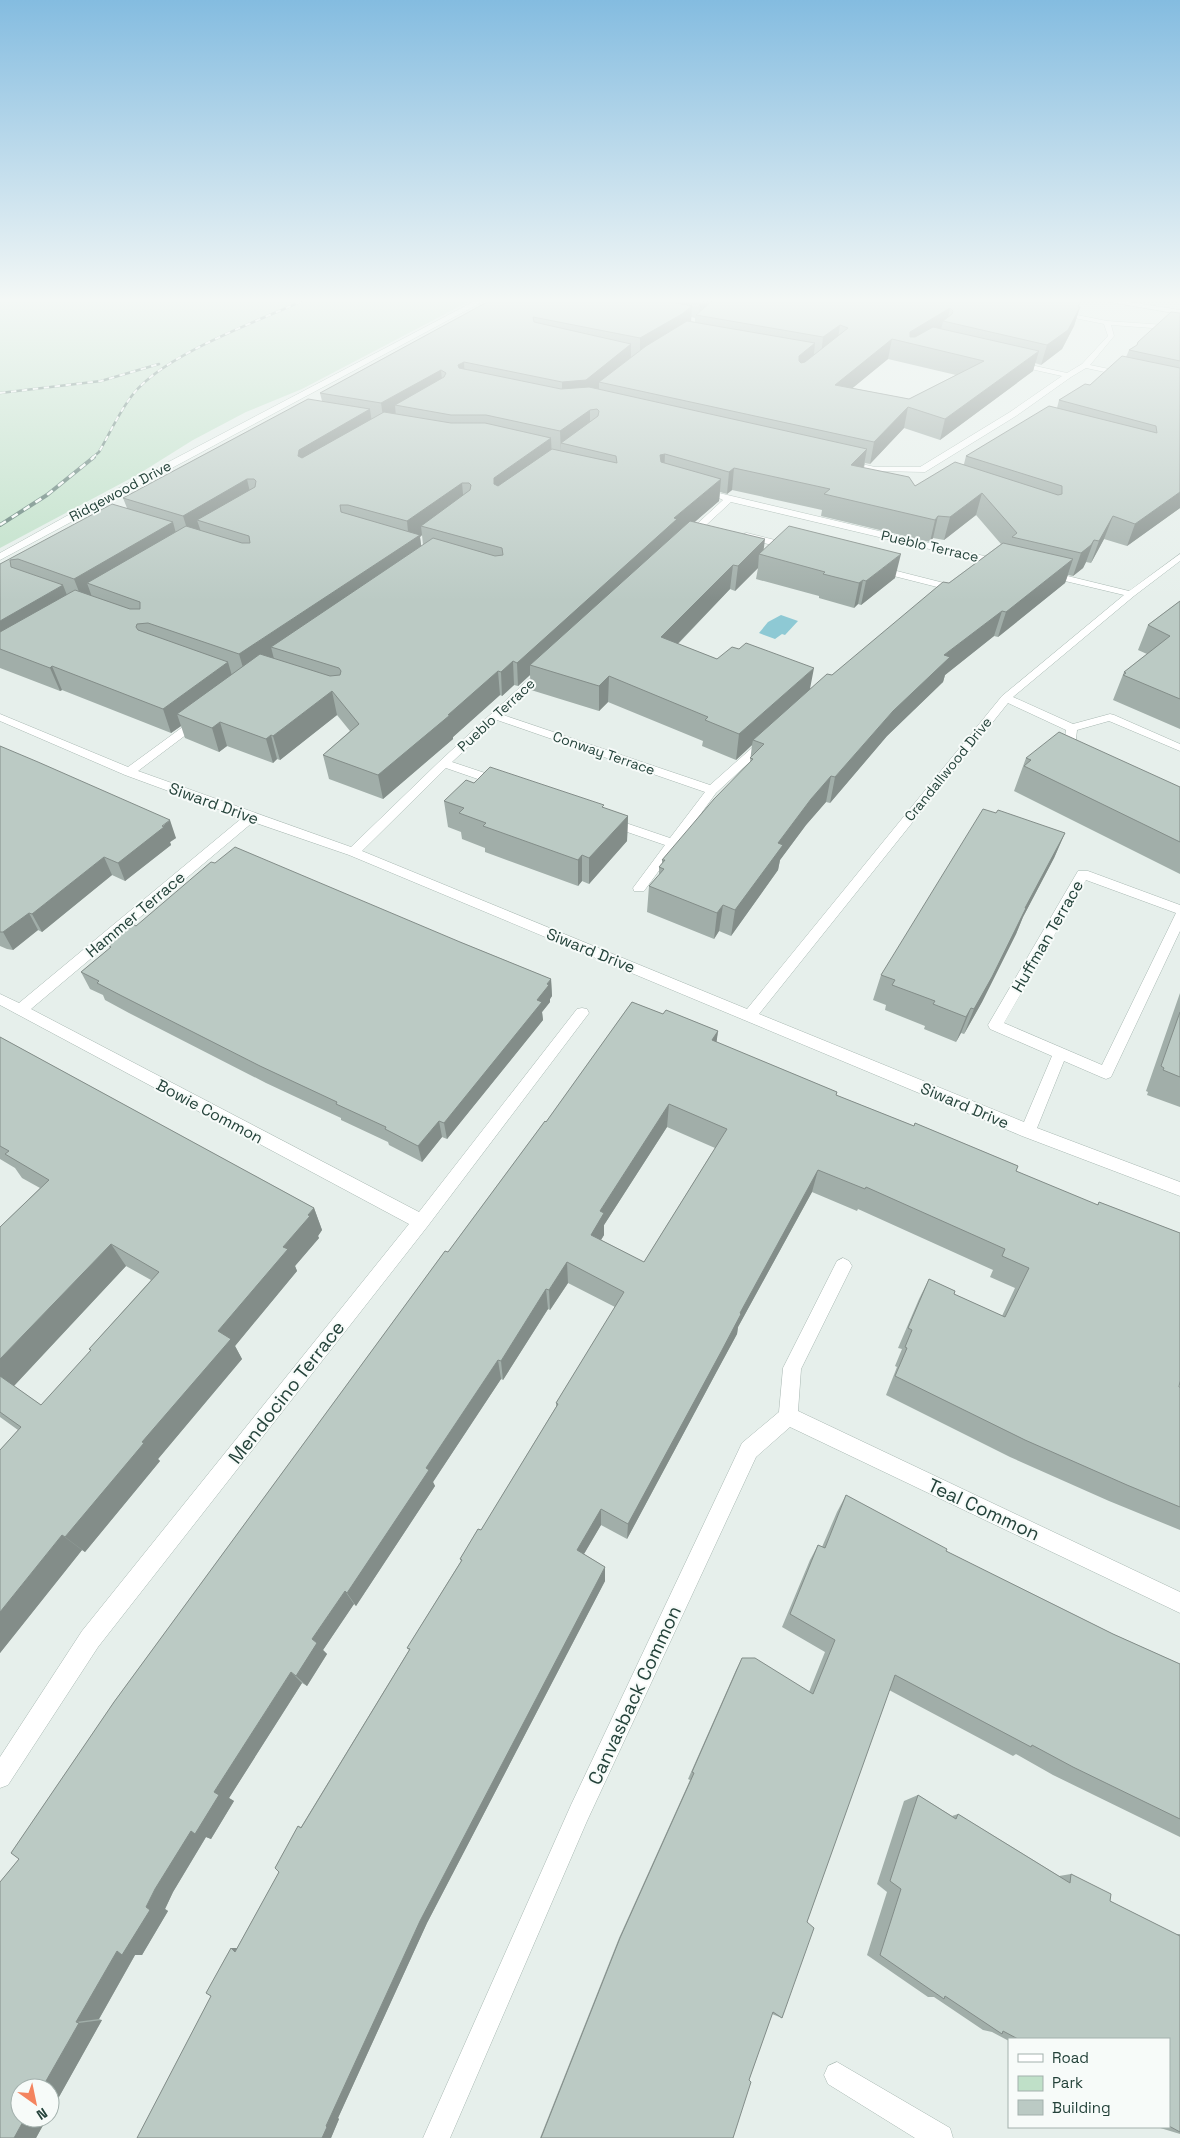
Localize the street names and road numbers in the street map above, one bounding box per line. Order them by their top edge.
street label: Ridgewood Drive [66,457,174,525]
street label: Pueblo Terrace [879,526,981,566]
street label: Pueblo Terrace [453,674,539,756]
street label: Crandallwood Drive [900,713,996,825]
street label: Conway Terrace [551,727,657,779]
street label: Siward Drive [166,778,262,829]
street label: Hammer Terrace [81,867,189,962]
street label: Huffman Terrace [1007,876,1088,996]
street label: Siward Drive [543,923,638,978]
street label: Bowie Common [153,1074,267,1148]
street label: Siward Drive [917,1077,1012,1134]
street label: Mendocino Terrace [223,1316,350,1469]
street label: Teal Common [924,1473,1044,1546]
street label: Canvasback Common [582,1602,687,1789]

